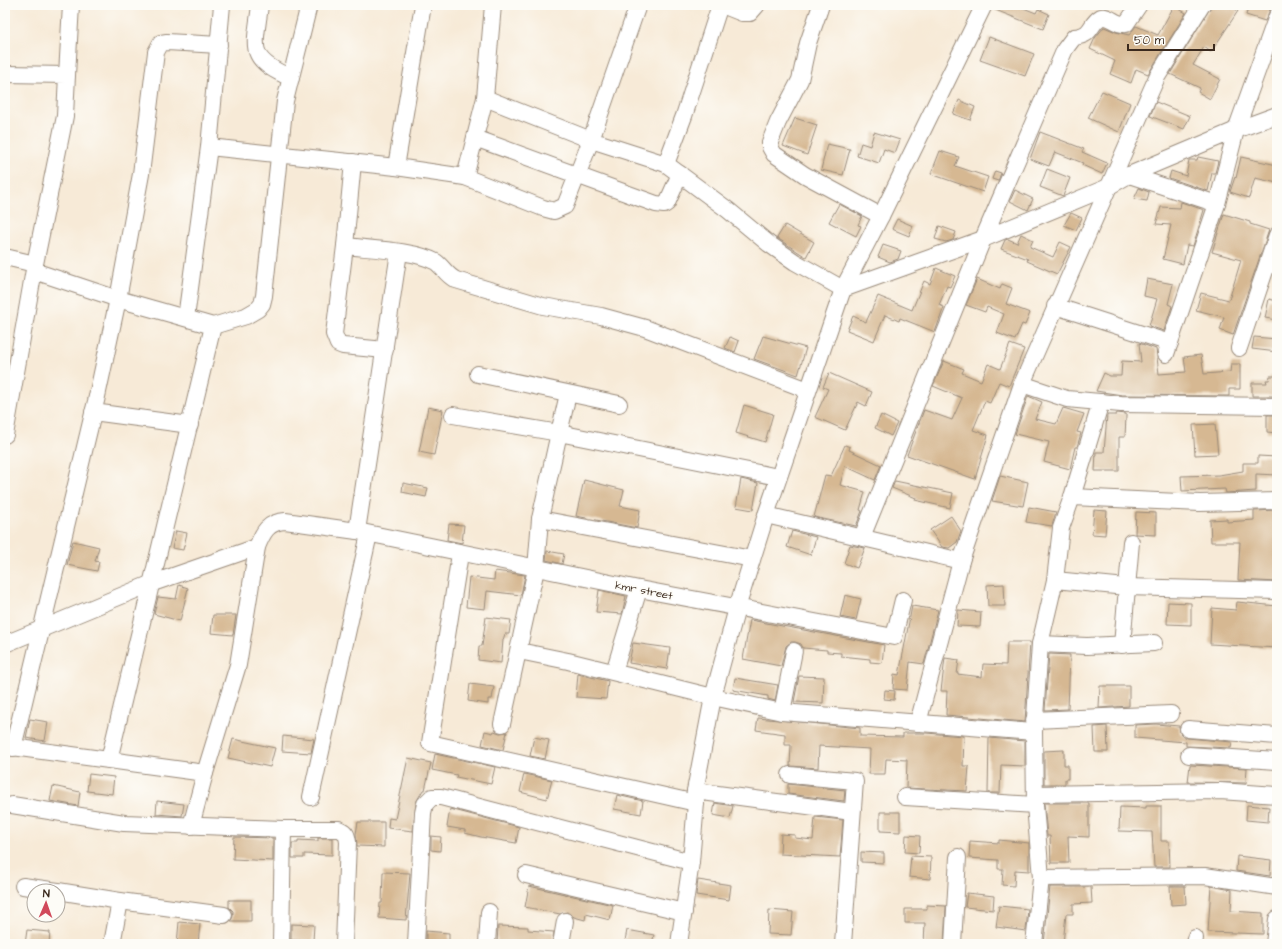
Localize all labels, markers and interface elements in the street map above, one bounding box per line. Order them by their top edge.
scale bar [1128,26,1214,52]
text: 50 m [1134,32,1165,49]
street label: kmr street [614,578,674,604]
north arrow [26,883,66,923]
text: N [43,886,50,901]

